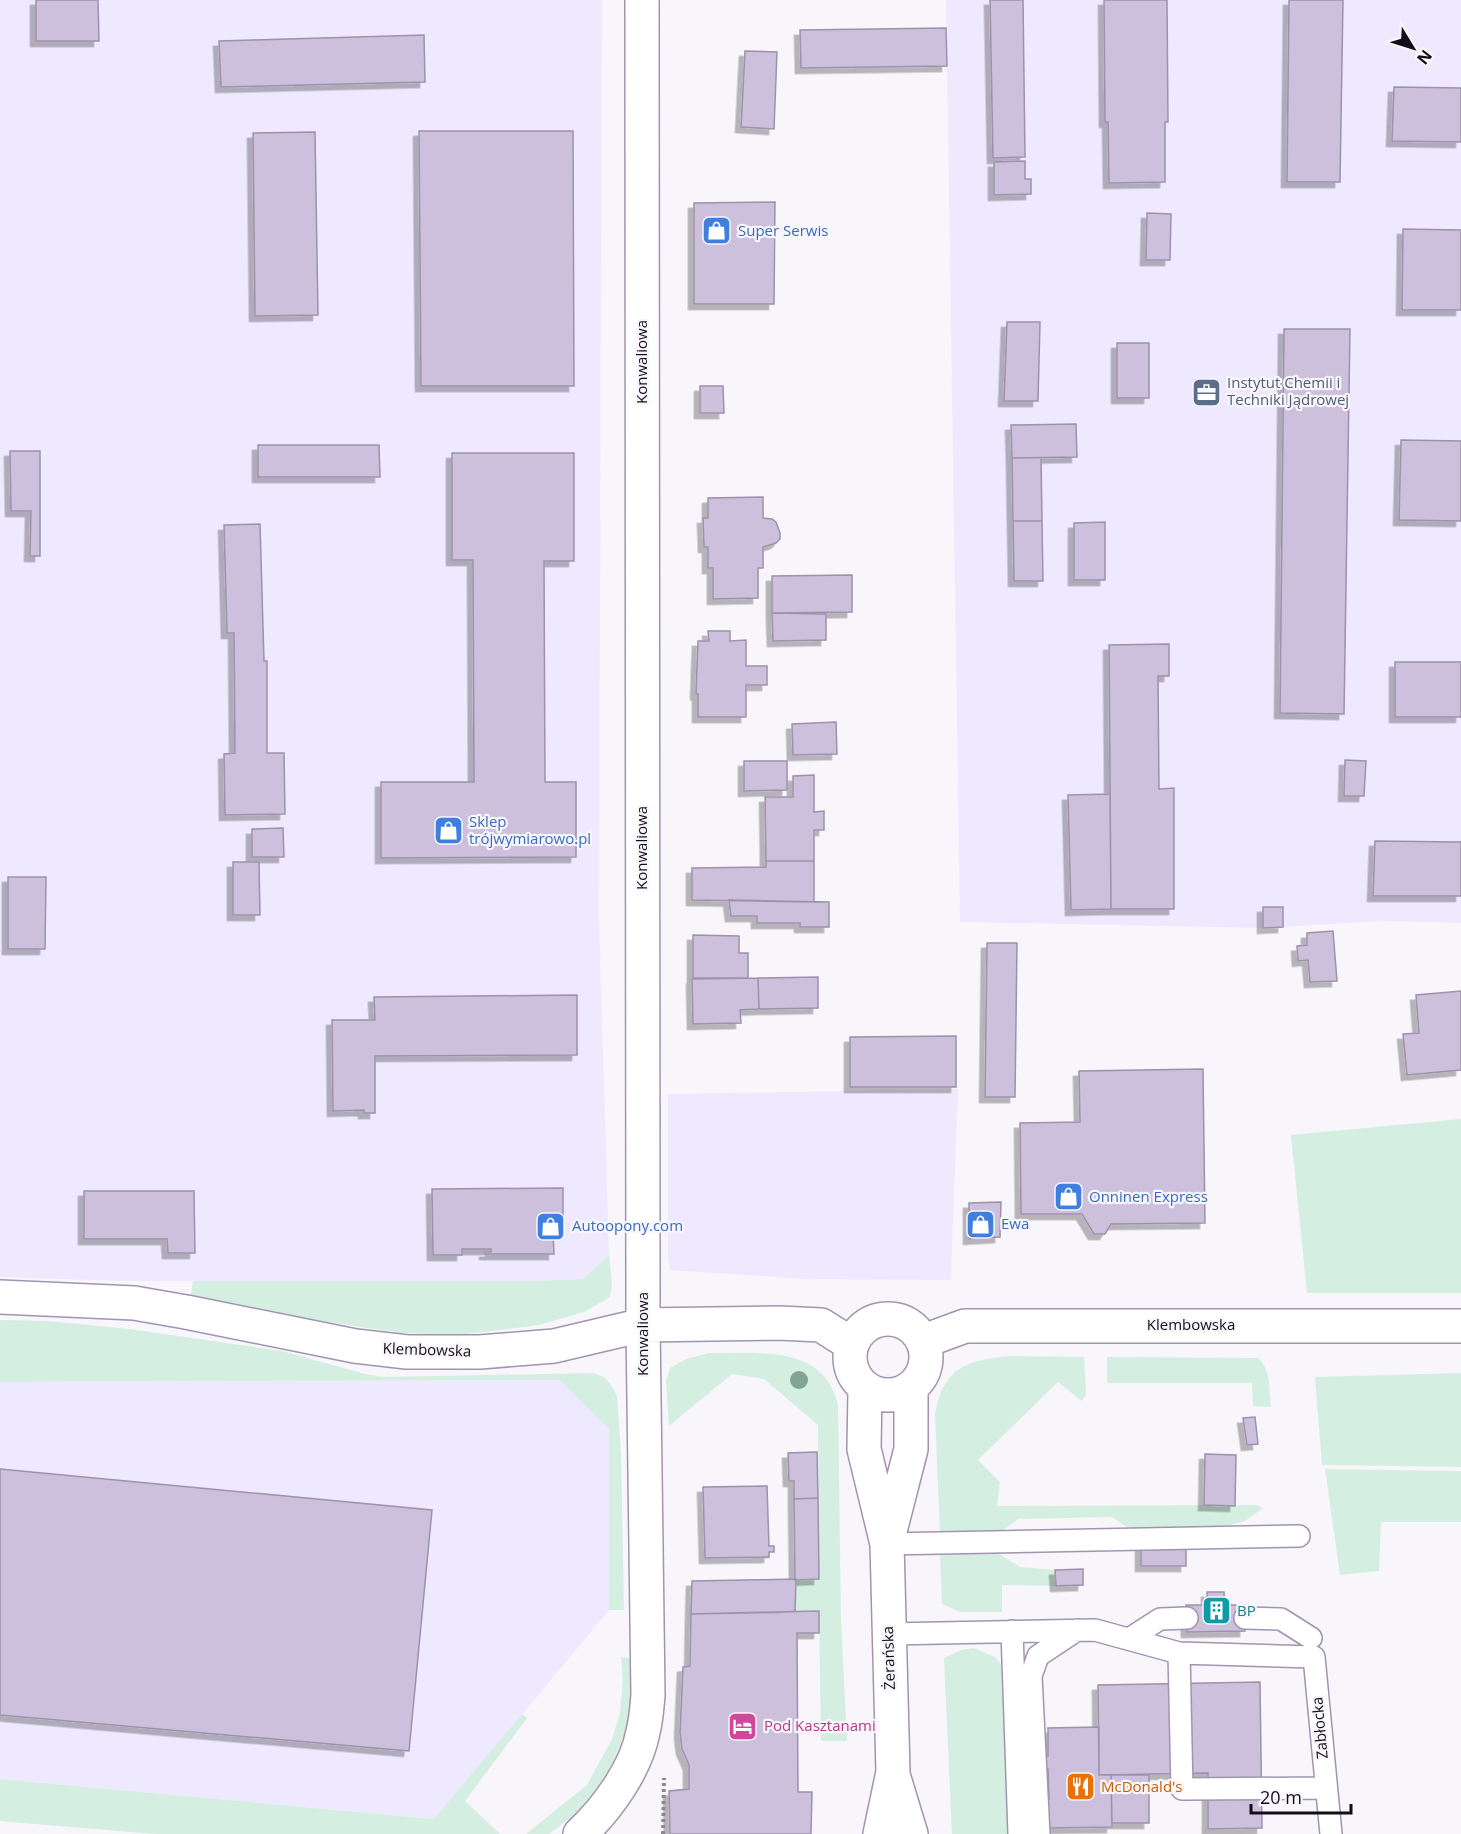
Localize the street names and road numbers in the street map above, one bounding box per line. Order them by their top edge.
street label: Konwaliowa [631,320,651,404]
street label: Konwaliowa [631,806,651,890]
street label: Konwaliowa [632,1292,652,1376]
street label: Klembowska [1147,1314,1235,1334]
street label: Klembowska [382,1337,472,1361]
street label: Żerańska [877,1626,899,1690]
street label: Zabłocka [1306,1696,1332,1760]

